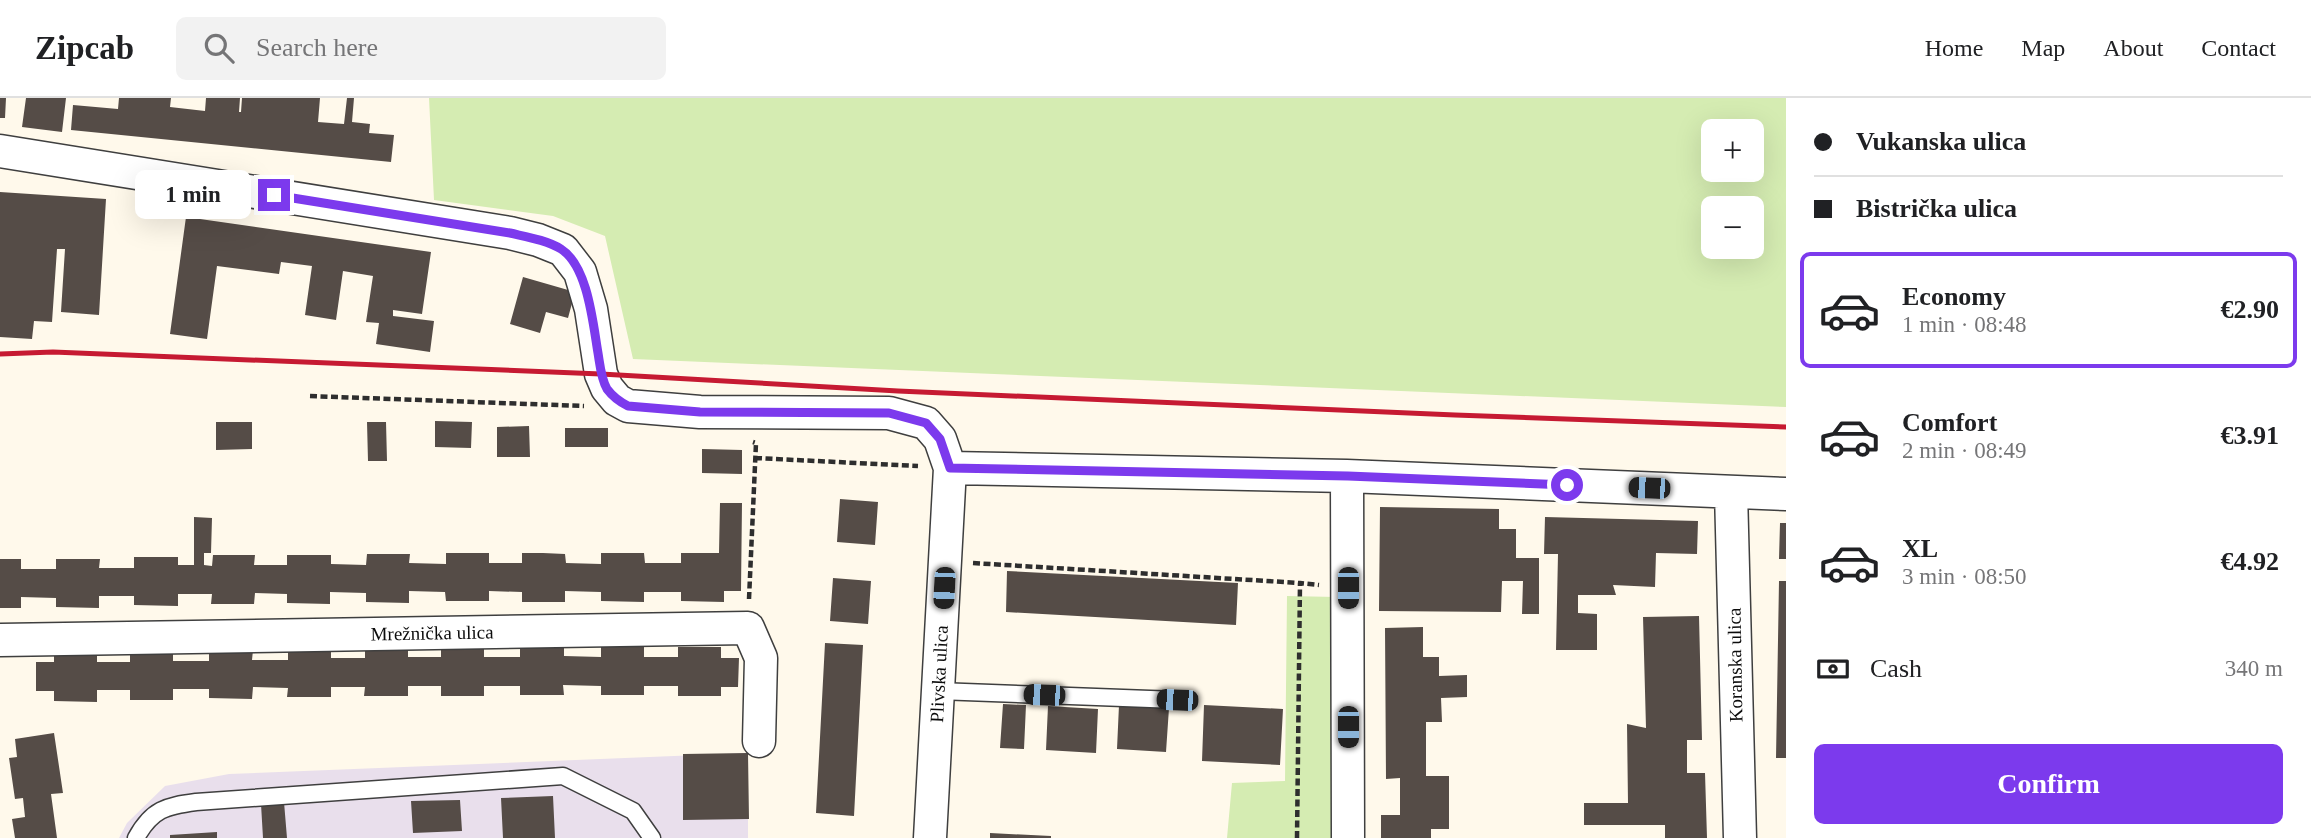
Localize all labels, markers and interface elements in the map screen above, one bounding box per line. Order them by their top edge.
search box [176,17,666,80]
icon: search [200,29,238,67]
text: Zipcab [35,30,134,66]
text: Search here [256,33,378,62]
text: Home [1925,35,1983,61]
text: Map [2021,35,2065,61]
text: About [2103,35,2163,61]
text: Contact [2201,35,2276,61]
map controls [1701,119,1764,259]
button: + [1701,119,1764,182]
text: Vukanska ulica [1856,127,2026,156]
callout: 1 min [134,170,250,220]
route end [258,179,290,211]
text: 1 min [165,182,221,207]
text: Bistrička ulica [1856,194,2017,223]
button: − [1701,196,1764,259]
icon: car [1818,279,1881,342]
text: Economy [1902,282,2006,311]
text: €2.90 [2221,295,2279,324]
text: 1 min · 08:48 [1902,312,2027,337]
icon: car [1818,405,1881,468]
text: Comfort [1902,408,1997,437]
text: €3.91 [2221,421,2279,450]
text: 2 min · 08:49 [1902,438,2027,463]
route start [1551,469,1583,501]
car [1628,477,1671,499]
icon: car [1818,531,1881,594]
text: XL [1902,534,1938,563]
text: €4.92 [2221,547,2279,576]
text: 3 min · 08:50 [1902,564,2027,589]
car [933,566,956,610]
car [1338,567,1359,609]
street label: Koranska ulica [1723,607,1746,722]
street label: Mrežnička ulica [370,621,494,645]
street label: Plivska ulica [926,624,952,723]
icon: cash [1814,650,1852,688]
text: Cash [1870,654,1922,683]
text: 340 m [2225,656,2283,681]
car [1023,684,1066,706]
car [1156,689,1199,711]
car [1338,706,1359,748]
button: Confirm [1814,744,2283,824]

